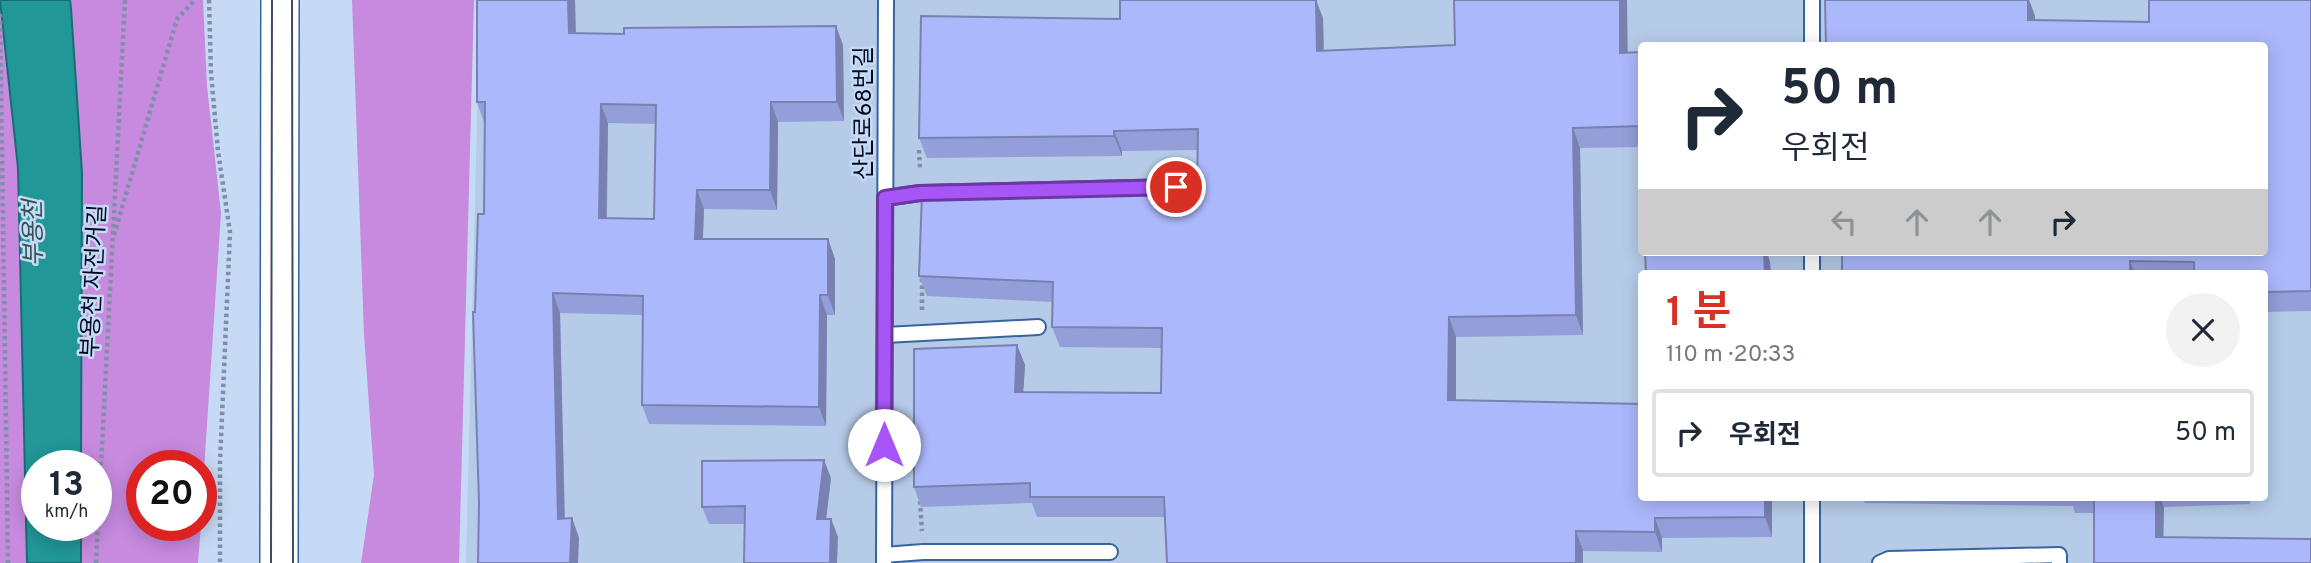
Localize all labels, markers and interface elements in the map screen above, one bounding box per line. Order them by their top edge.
street label: 산단로68번길 [851,46,880,180]
text: 50 m [1781,60,1898,122]
icon: right [1666,70,1757,161]
text: 우회전 [1781,130,1869,170]
pin [1146,157,1206,217]
icon: arrive [1157,168,1195,206]
water label: 부용천 [19,197,51,266]
icon: left [1825,203,1863,241]
icon: ahead [1898,203,1936,241]
icon: ahead [1971,203,2009,241]
icon: right [2044,203,2082,241]
street label: 부용천 자전거길 [77,204,114,359]
text: 1 분 [1666,288,1731,341]
button: close [2166,293,2240,367]
text: 110 m · 20:33 [1666,341,1795,370]
position arrow [847,408,921,482]
icon: right [1670,414,1708,452]
text: 50 m [2175,417,2236,450]
text: 우회전 [1729,420,1801,453]
speed limit sign: 20 [126,450,217,541]
text: 13 [49,464,84,508]
text: km/h [45,501,88,524]

